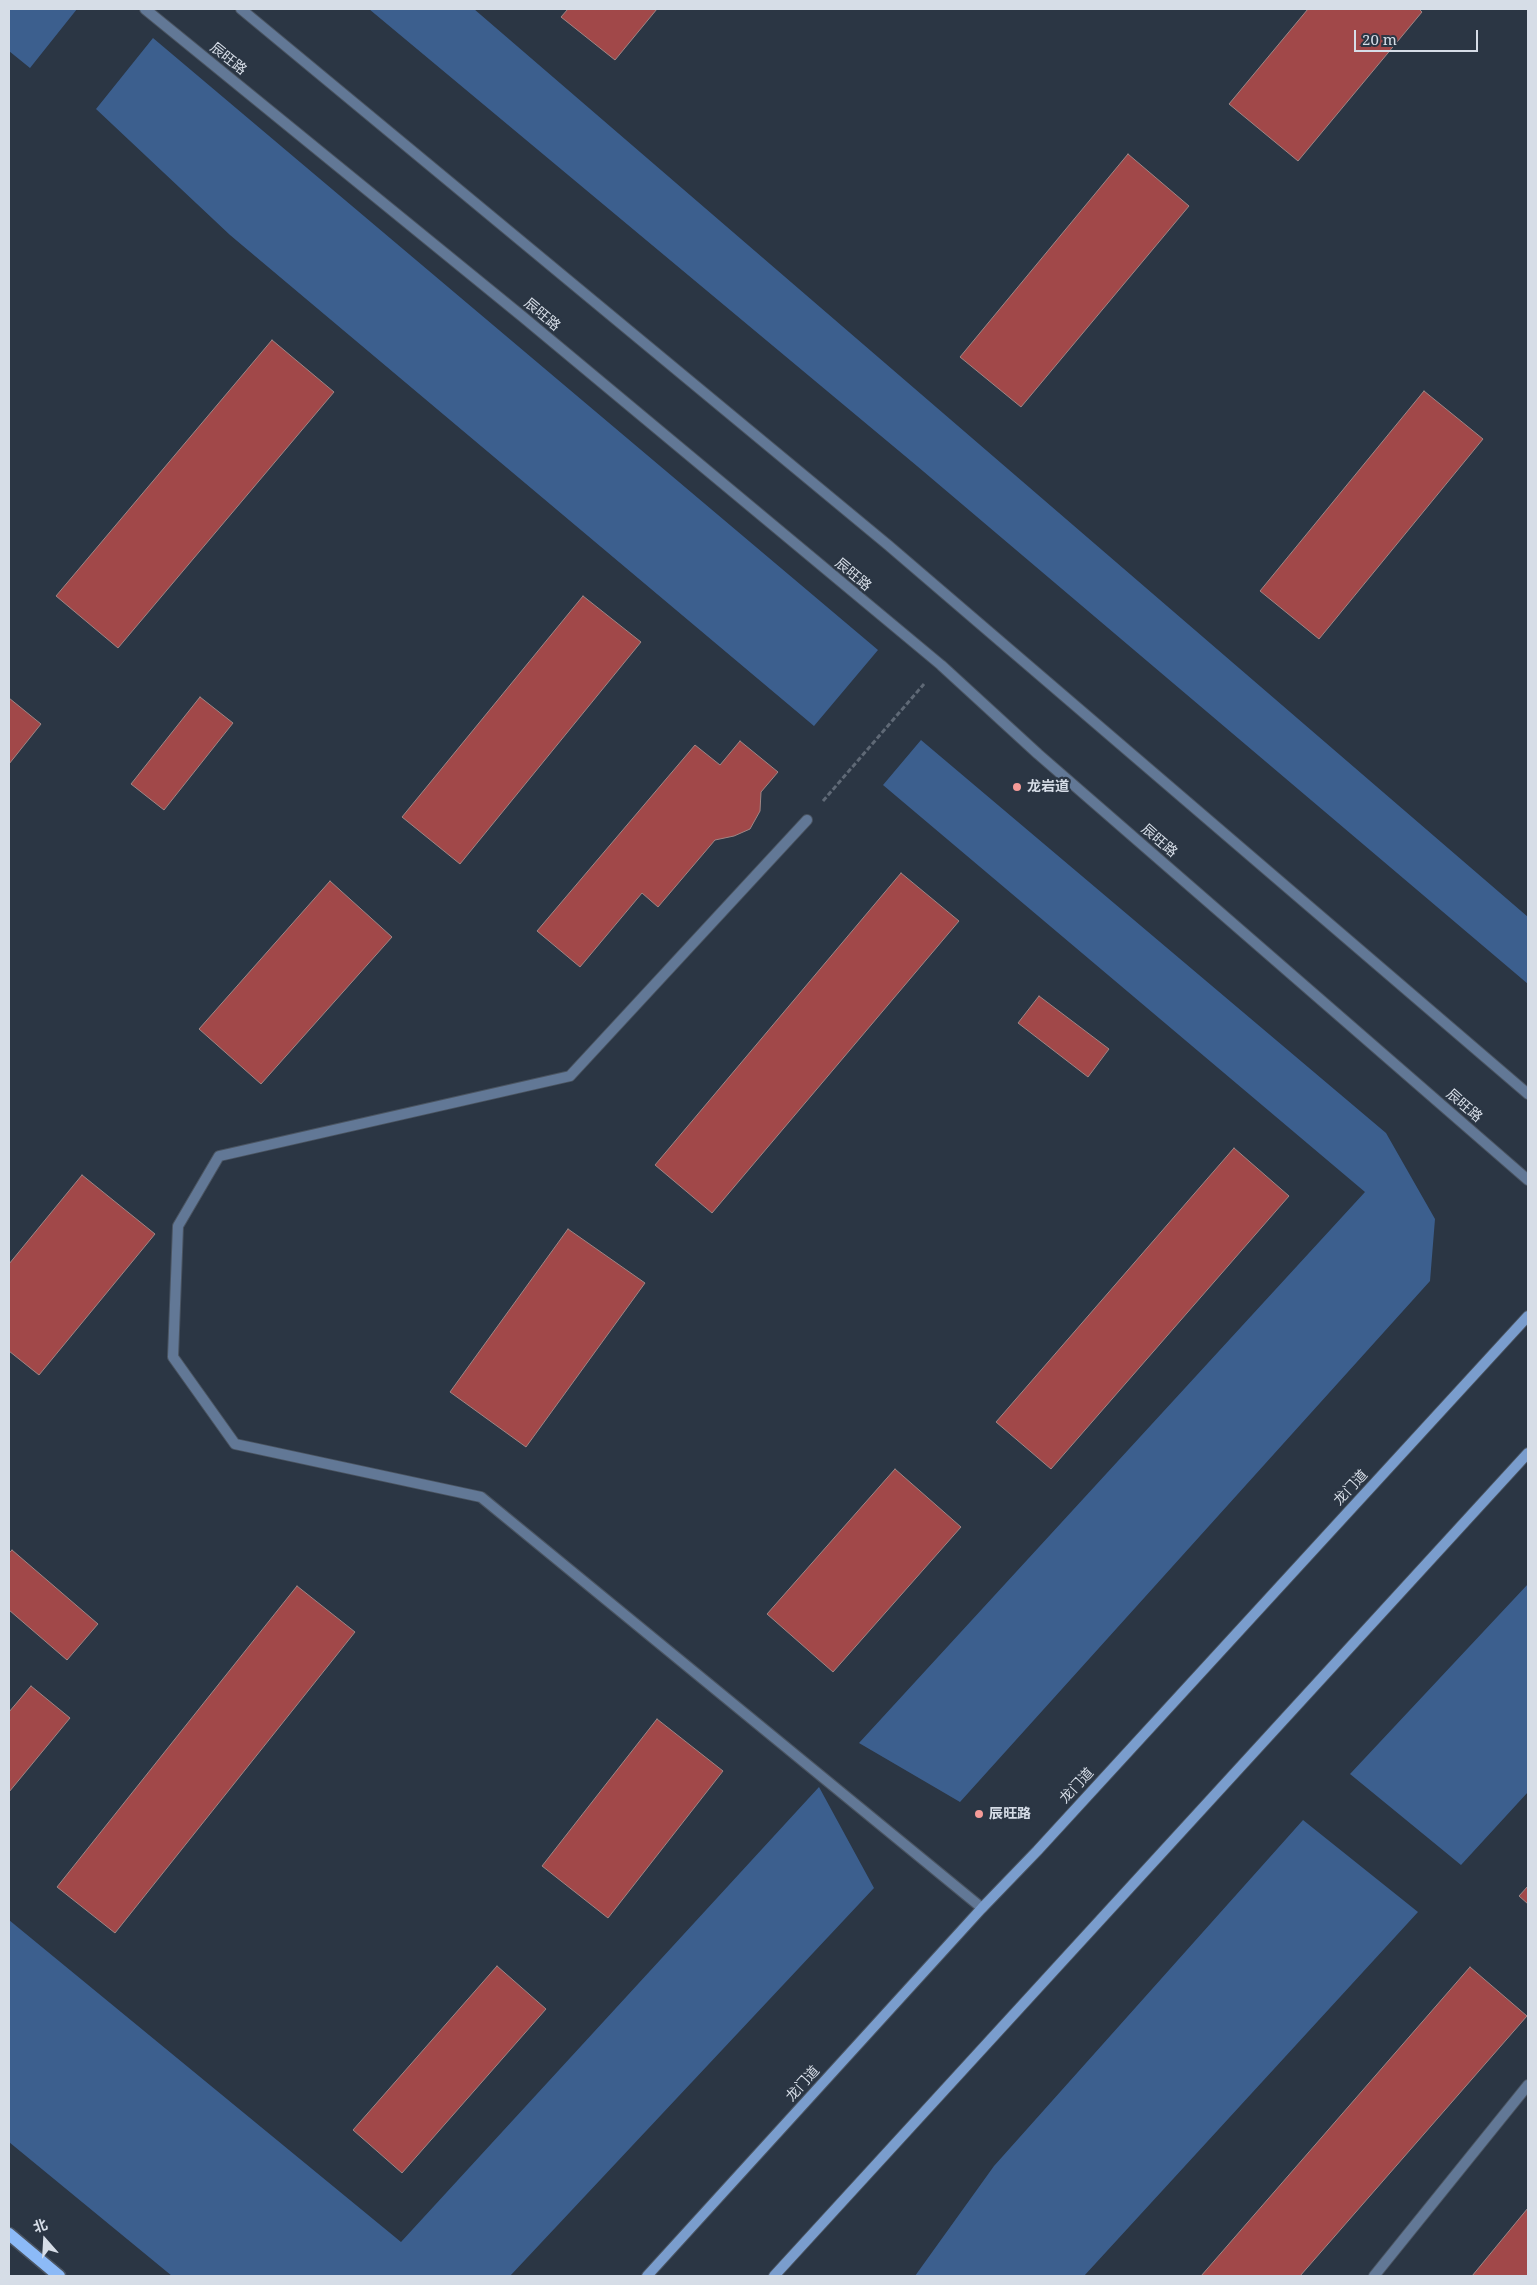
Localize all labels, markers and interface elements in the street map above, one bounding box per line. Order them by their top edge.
scale bar [1357,20,1481,52]
text: 20 m [1362,29,1397,49]
street label: 辰旺路 [206,39,250,79]
street label: 辰旺路 [521,295,563,335]
street label: 辰旺路 [832,555,874,595]
place label: 龙岩道 [1027,779,1069,795]
marker: 龙岩道 [1011,781,1023,793]
street label: 辰旺路 [1138,821,1180,861]
street label: 辰旺路 [1443,1086,1485,1126]
street label: 龙门道 [1331,1467,1371,1509]
street label: 龙门道 [1057,1765,1097,1807]
place label: 辰旺路 [989,1806,1031,1822]
marker: 辰旺路 [973,1808,985,1820]
street label: 龙门道 [783,2063,823,2105]
text: 北 [30,2214,50,2237]
north arrow [20,2215,70,2265]

